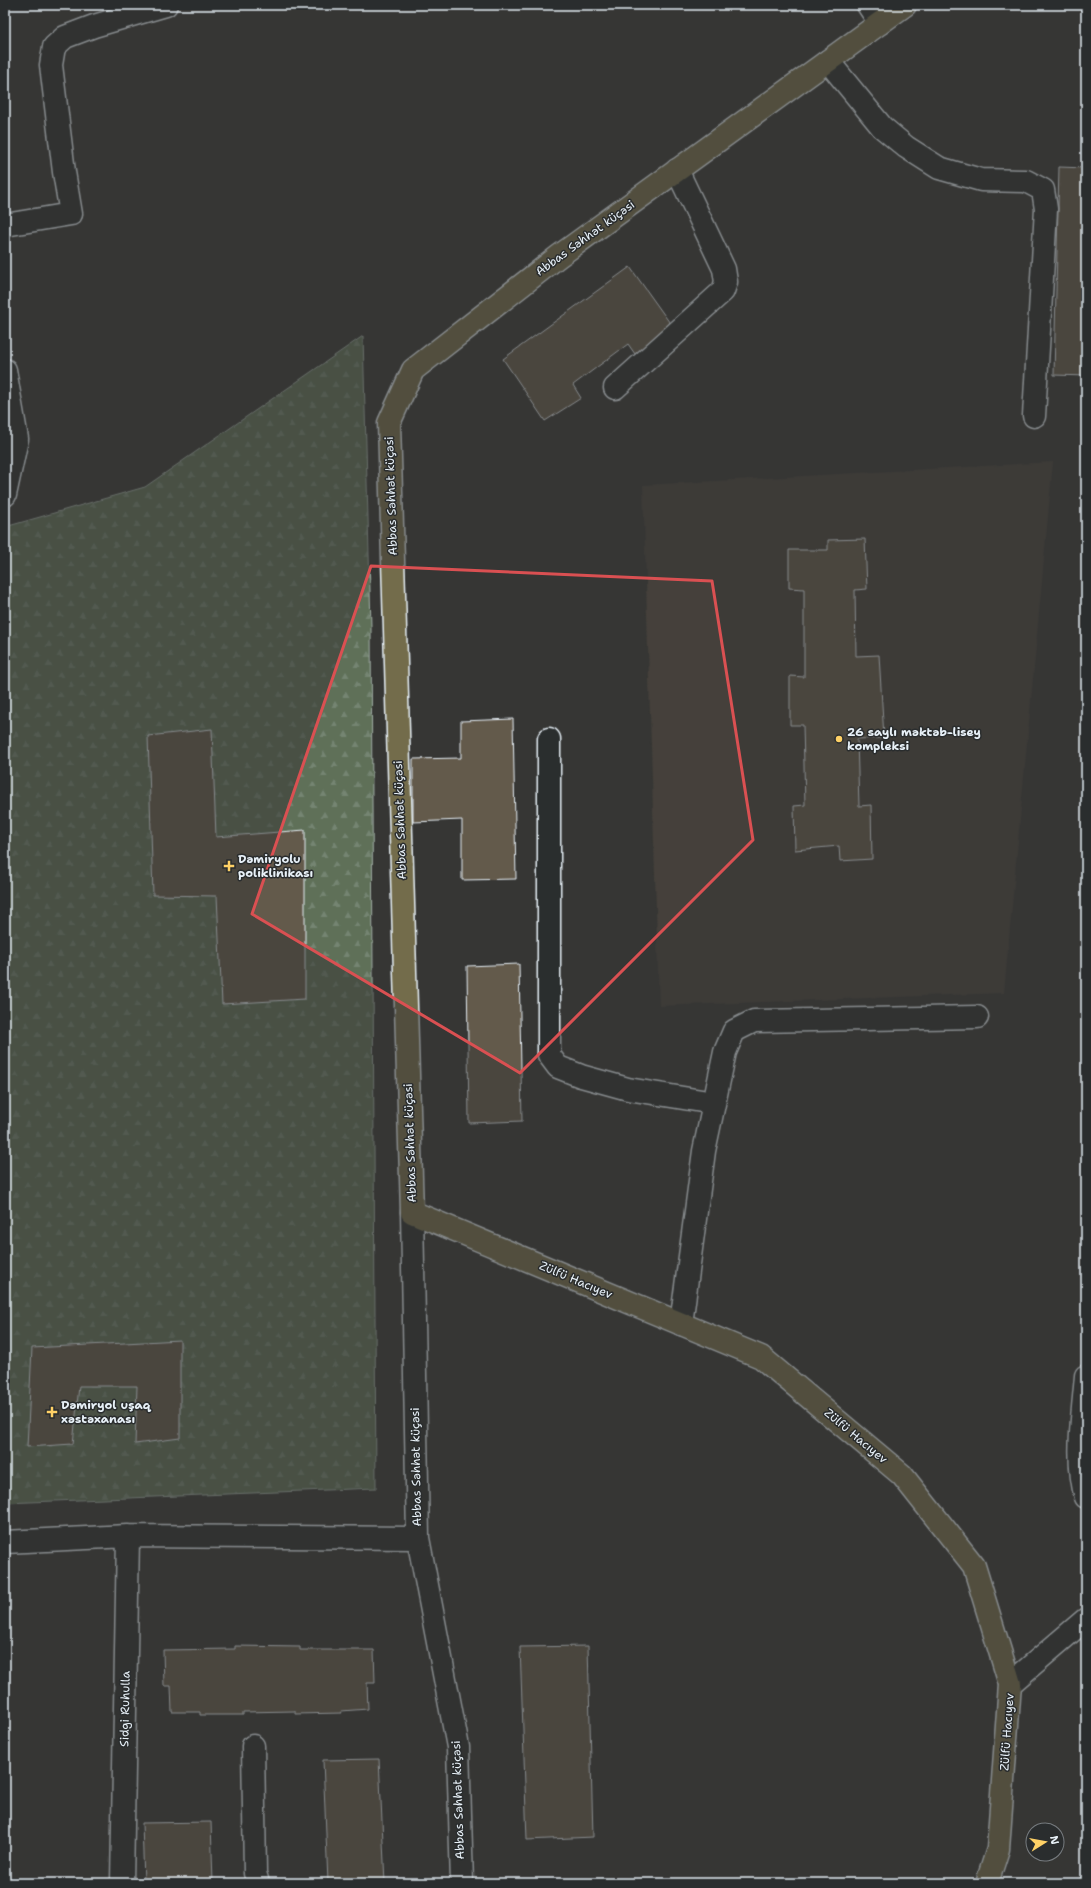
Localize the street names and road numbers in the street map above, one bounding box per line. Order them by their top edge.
street label: Abbas Səhhət küçəsi [532,196,638,280]
street label: Abbas Səhhət küçəsi [381,436,401,556]
street label: Abbas Səhhət küçəsi [390,760,410,880]
street label: Abbas Səhhət küçəsi [400,1083,420,1203]
street label: Zülfü Hacıyev [537,1257,615,1303]
street label: Zülfü Hacıyev [821,1405,891,1467]
street label: Abbas Səhhət küçəsi [407,1407,425,1527]
street label: Sidgi Ruhulla [116,1670,134,1747]
street label: Zülfü Hacıyev [996,1692,1018,1771]
street label: Abbas Səhhət küçəsi [448,1740,468,1860]

